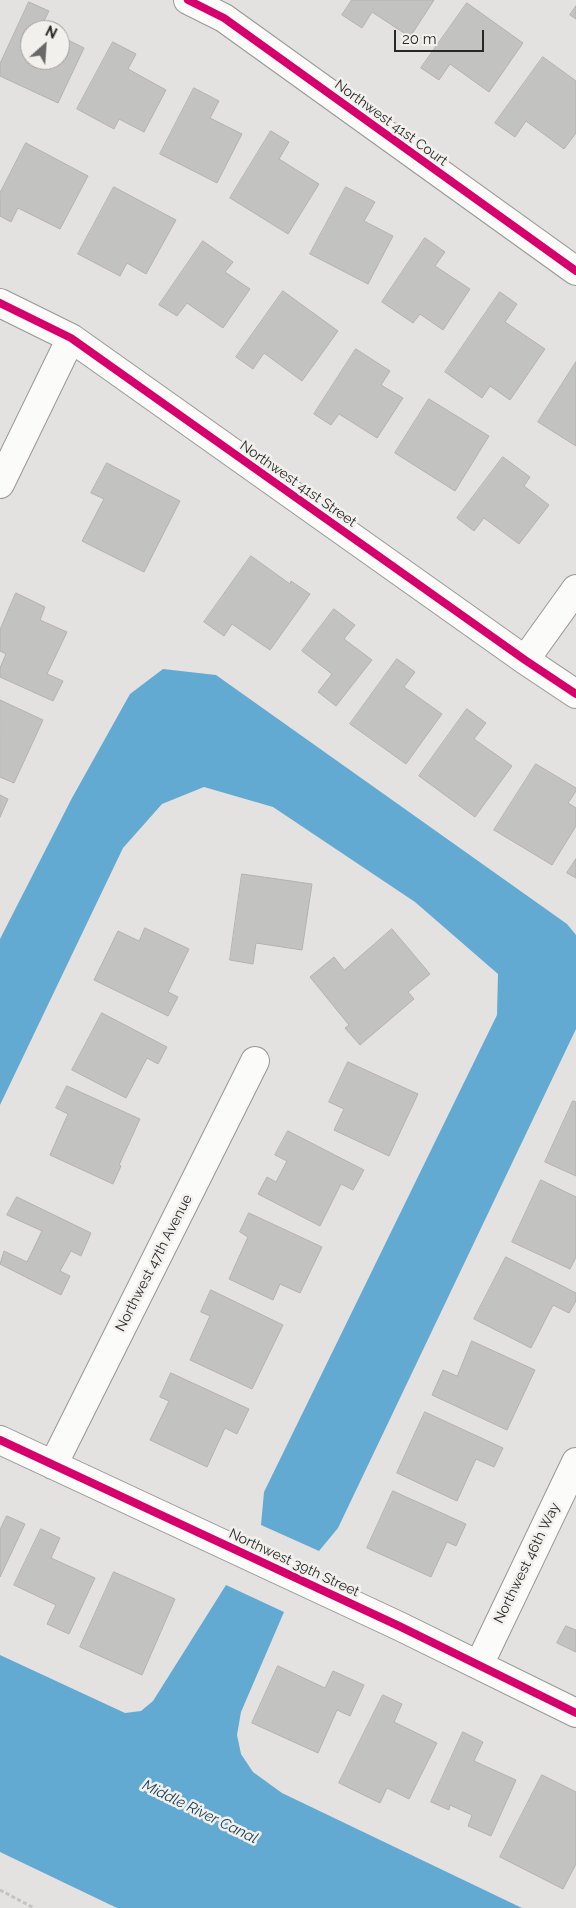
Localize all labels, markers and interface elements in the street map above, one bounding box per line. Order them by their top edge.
north arrow [20,20,70,70]
scale bar [396,20,486,52]
text: N [43,23,59,42]
text: 20 m [402,30,437,48]
street label: Northwest 41st Court [331,76,451,170]
street label: Northwest 41st Street [236,437,360,531]
street label: Northwest 47th Avenue [112,1192,196,1334]
street label: Northwest 46th Way [490,1500,564,1626]
street label: Northwest 39th Street [226,1525,362,1601]
water label: Middle River Canal [139,1776,261,1848]

